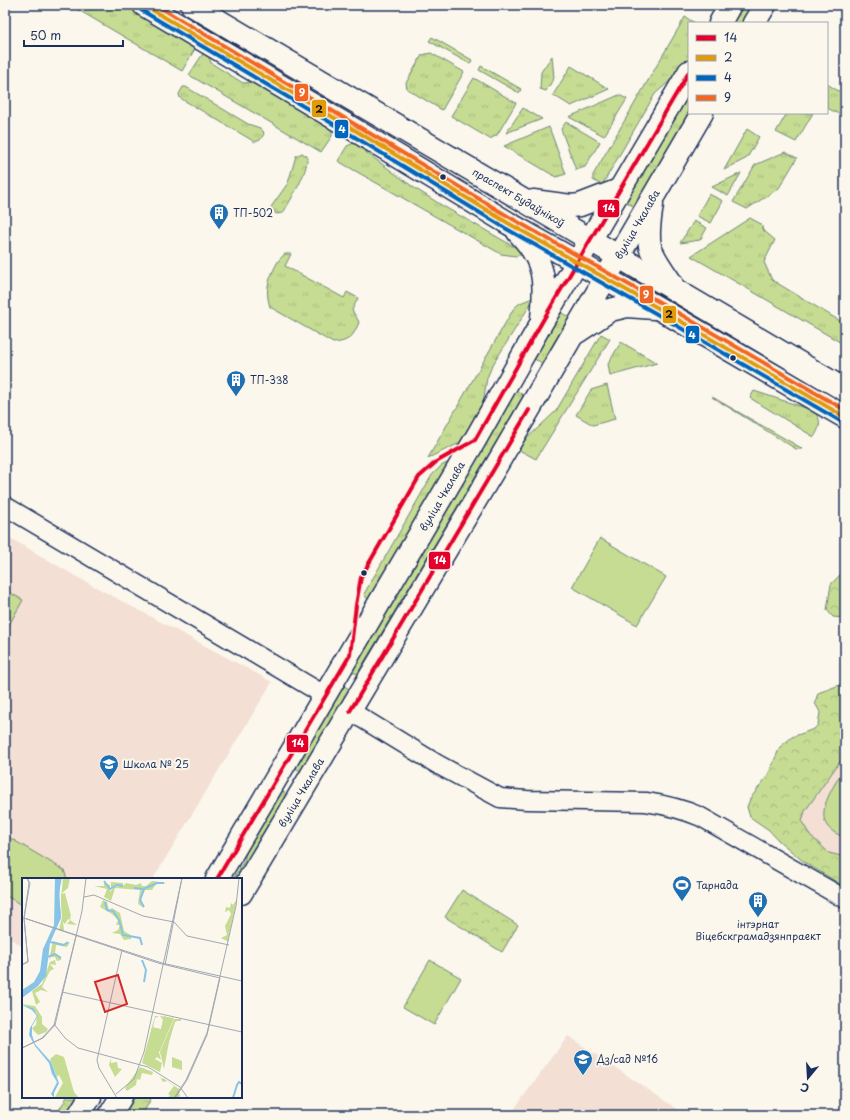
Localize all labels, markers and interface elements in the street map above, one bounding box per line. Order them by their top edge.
scale bar [24,22,123,48]
legend [688,22,828,114]
text: 50 m [30,26,61,44]
text: 14 [724,28,737,46]
text: 2 [724,48,733,66]
text: 4 [724,68,732,86]
line badge: 9 [294,83,309,102]
text: 9 [299,83,306,100]
text: 9 [724,88,731,106]
line badge: 2 [311,99,327,118]
text: 2 [315,100,323,117]
line badge: 4 [334,119,349,139]
text: 4 [338,120,346,137]
street label: праспект Будаўнікоў [470,164,568,230]
unlabelled marker [438,172,448,182]
street label: вуліца Чкалава [610,186,663,262]
line badge: 14 [597,199,620,218]
text: 14 [603,199,616,216]
building icon: ТП-502 [208,202,230,230]
place label: ТП-502 [233,205,273,220]
line badge: 9 [639,285,654,304]
text: 9 [643,285,650,302]
line badge: 2 [662,305,677,324]
text: 2 [665,305,673,322]
line badge: 4 [685,325,700,344]
text: 4 [688,326,696,343]
unlabelled marker [728,353,738,363]
building icon: ТП-338 [225,369,247,397]
place label: ТП-338 [250,372,289,387]
street label: вуліца Чкалава [415,458,468,534]
line badge: 14 [428,551,451,570]
text: 14 [434,551,447,568]
unlabelled marker [359,568,369,578]
line badge: 14 [286,734,309,753]
text: 14 [292,734,305,751]
school or university icon: Школа № 25 [98,753,120,781]
street label: вуліца Чкалава [274,754,327,830]
place label: Школа № 25 [123,756,189,771]
sports icon: Тарнада [671,874,693,902]
place label: Тарнада [696,877,739,892]
inset map [22,878,242,1098]
building icon: інтэрнат Віцебскграмадзянпраект [747,890,769,918]
place label: інтэрнат Віцебскграмадзянпраект [695,916,821,943]
school or university icon: Дз/сад №16 [572,1048,594,1076]
place label: Дз/сад №16 [596,1051,658,1066]
north arrow [788,1058,828,1098]
text: С [798,1079,811,1097]

